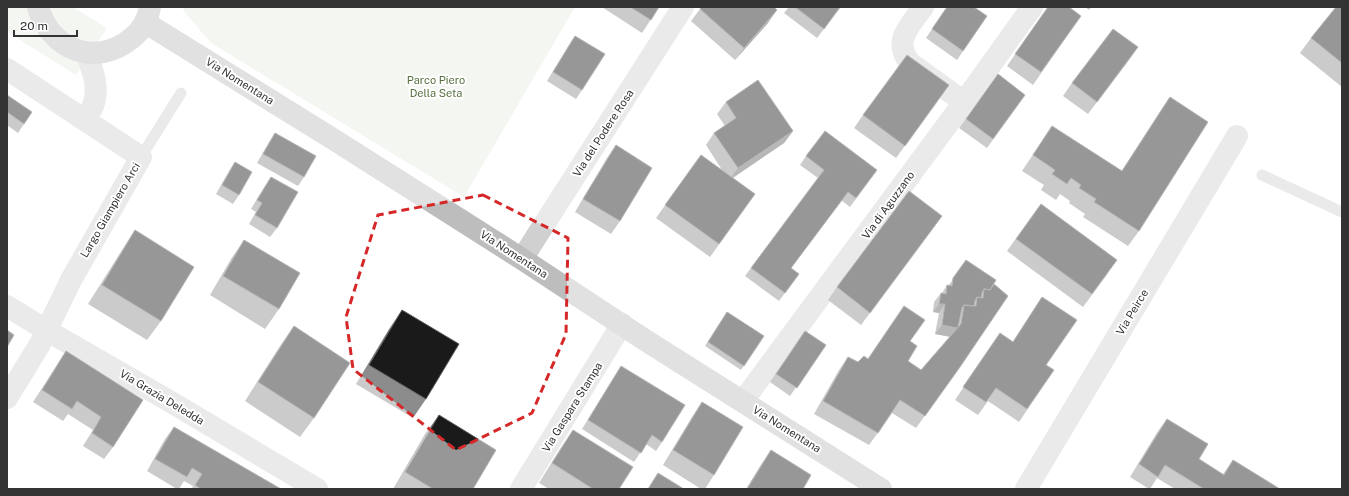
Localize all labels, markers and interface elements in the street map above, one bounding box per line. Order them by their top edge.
scale bar [14,12,77,38]
text: 20 m [20,19,48,33]
street label: Via Nomentana [204,55,276,107]
park label: Parco Piero Della Seta [407,74,465,99]
street label: Via del Podere Rosa [570,87,636,179]
street label: Largo Giampiero Arci [78,160,142,260]
street label: Via di Aguzzano [859,169,917,241]
street label: Via Nomentana [478,228,550,280]
street label: Via Peirce [1114,287,1150,337]
street label: Via Gaspara Stampa [539,360,605,454]
street label: Via Grazia Deledda [118,367,206,427]
street label: Via Nomentana [751,403,823,455]

